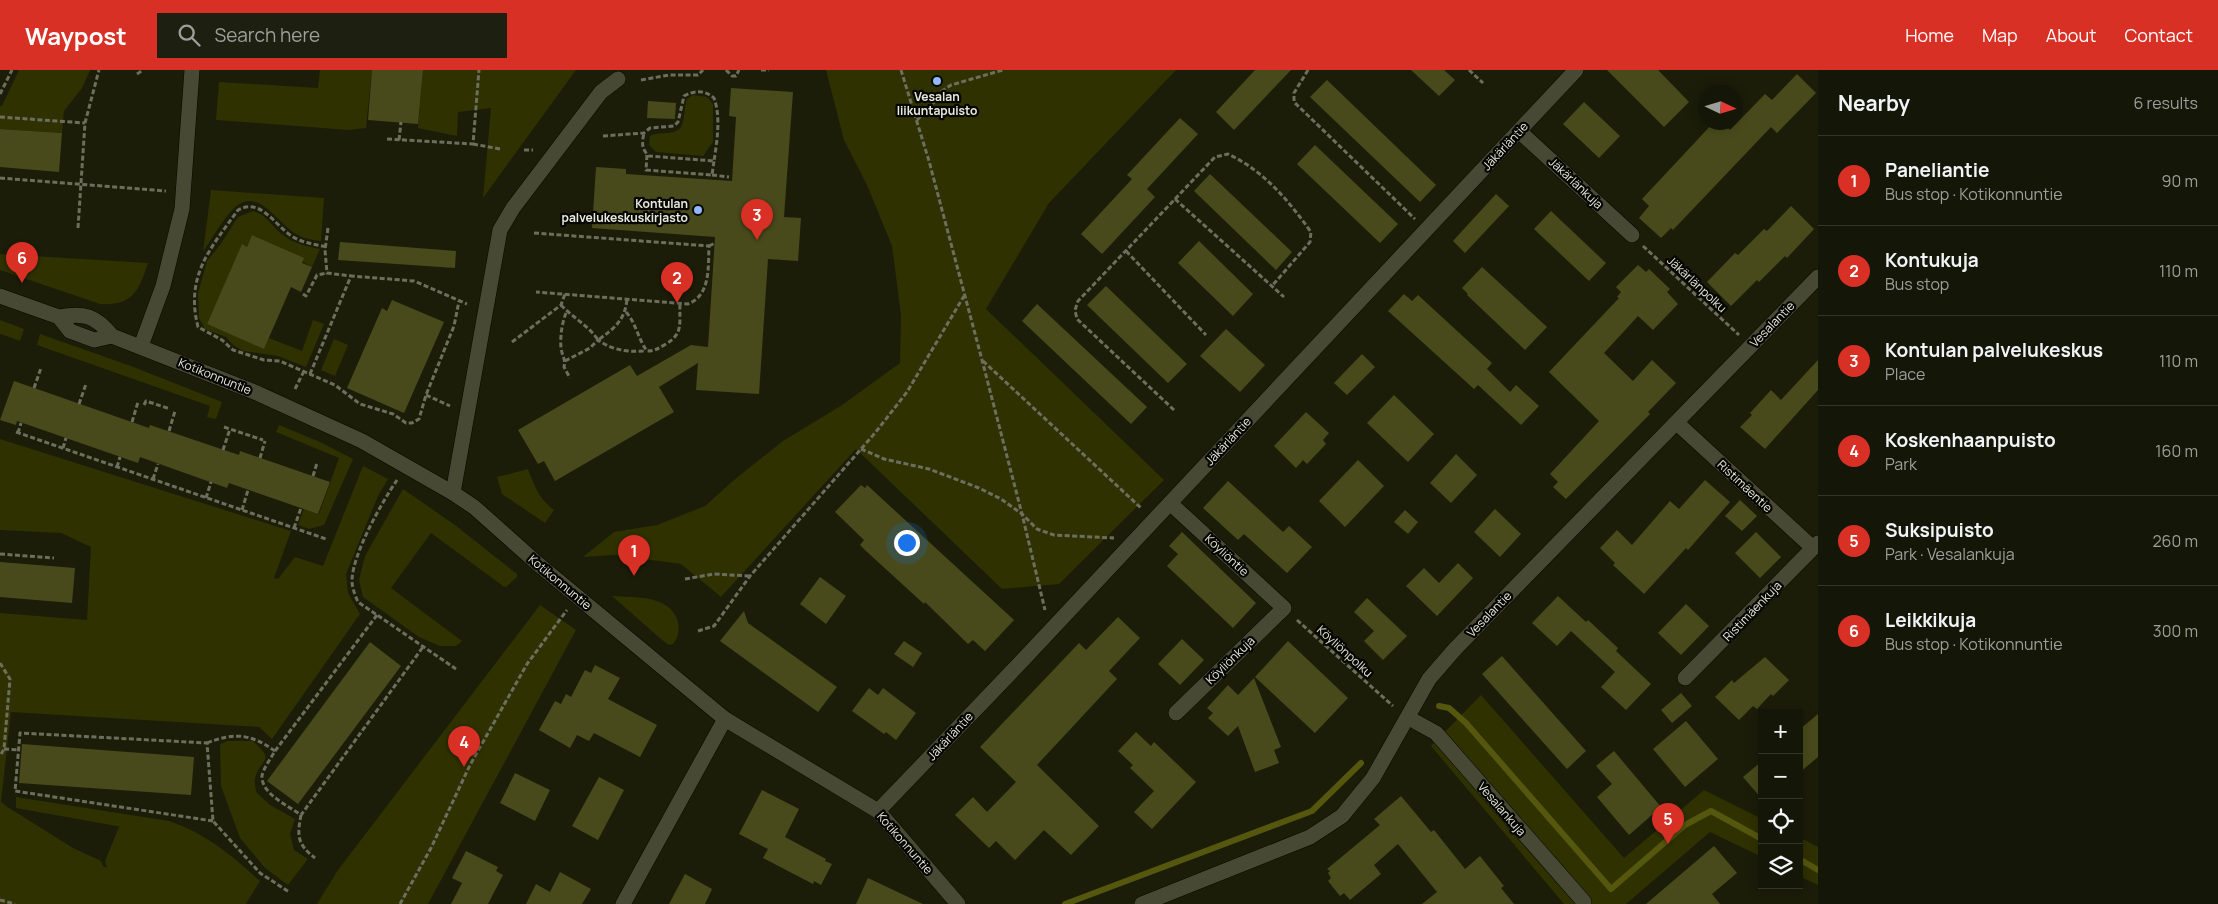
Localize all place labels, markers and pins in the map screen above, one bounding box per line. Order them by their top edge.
marker: Vesalan liikuntapuisto [931,75,943,87]
place label: Vesalan liikuntapuisto [897,88,977,119]
place label: Kontulan palvelukeskuskirjasto [562,195,688,226]
pin: 3 [741,199,773,240]
marker: Kontulan palvelukeskuskirjasto [692,204,704,216]
pin: 6 [6,242,38,283]
pin: 2 [661,262,693,303]
pin: 1 [618,535,650,576]
pin: 4 [448,726,480,767]
pin: 5 [1652,803,1684,844]

